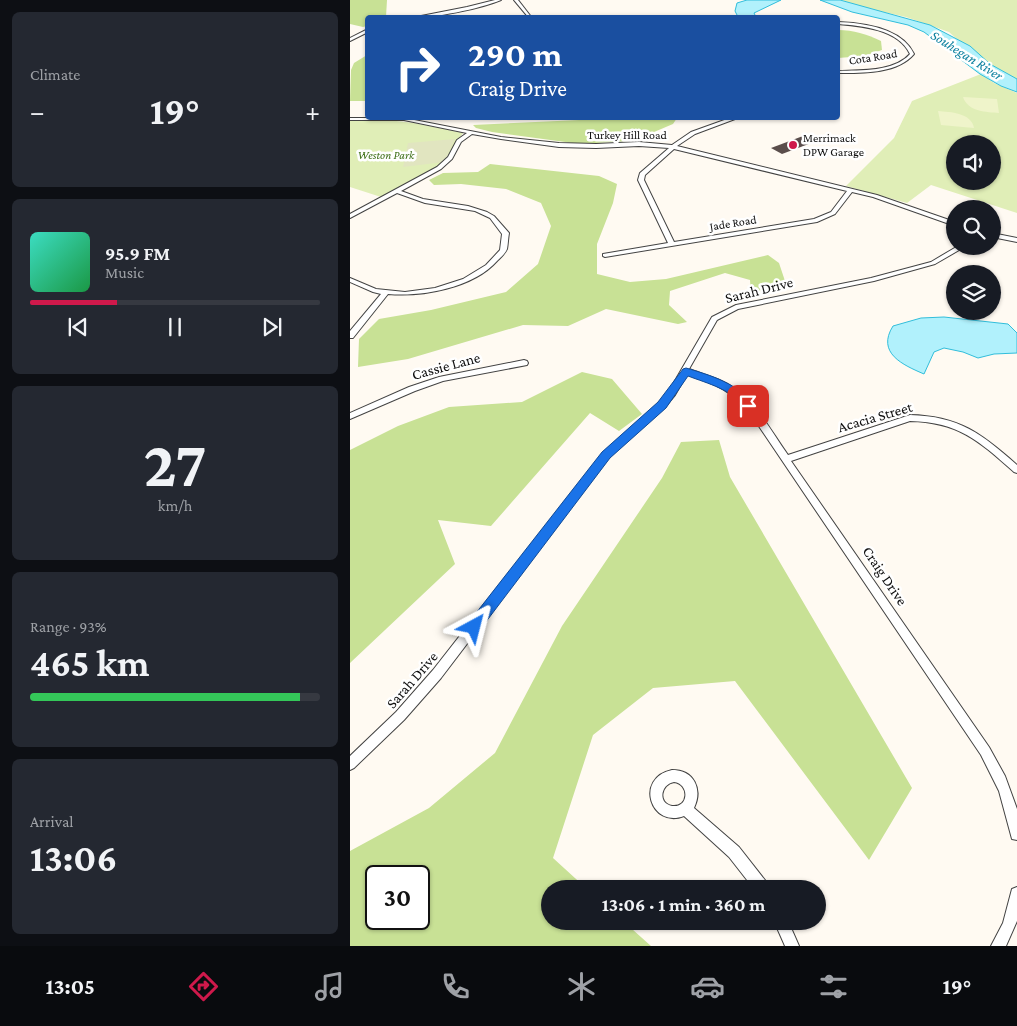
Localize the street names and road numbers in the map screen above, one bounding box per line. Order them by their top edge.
street label: Cota Road [848,46,899,68]
street label: Turkey Hill Road [587,128,667,142]
street label: Jade Road [708,212,758,234]
street label: Sarah Drive [723,274,795,306]
street label: Cassie Lane [410,349,482,383]
street label: Acacia Street [836,398,915,435]
street label: Craig Drive [859,544,911,609]
street label: Sarah Drive [383,648,441,711]

